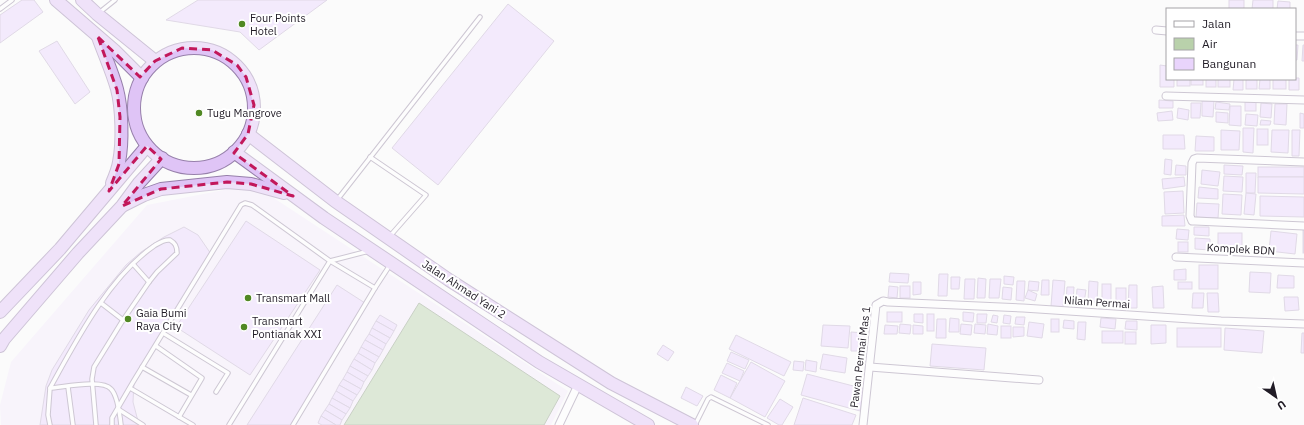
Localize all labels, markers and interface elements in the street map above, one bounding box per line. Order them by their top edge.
legend [1166,8,1296,80]
place label: Four Points Hotel [250,11,306,38]
text: Jalan [1202,16,1231,31]
marker: Four Points Hotel [237,19,247,29]
text: Air [1202,36,1218,51]
text: Bangunan [1202,56,1256,71]
place label: Tugu Mangrove [207,106,282,120]
marker: Tugu Mangrove [194,108,204,118]
street label: Komplek BDN [1206,240,1276,258]
street label: Jalan Ahmad Yani 2 [420,257,508,321]
place label: Transmart Mall [256,291,330,305]
marker: Transmart Mall [243,293,253,303]
street label: Nilam Permai [1063,293,1131,311]
street label: Pawan Permai Mas 1 [847,305,873,409]
place label: Gaia Bumi Raya City [136,306,187,333]
marker: Gaia Bumi Raya City [123,314,133,324]
place label: Transmart Pontianak XXI [252,314,322,341]
marker: Transmart Pontianak XXI [239,322,249,332]
north arrow [1256,377,1296,417]
text: U [1275,397,1289,413]

